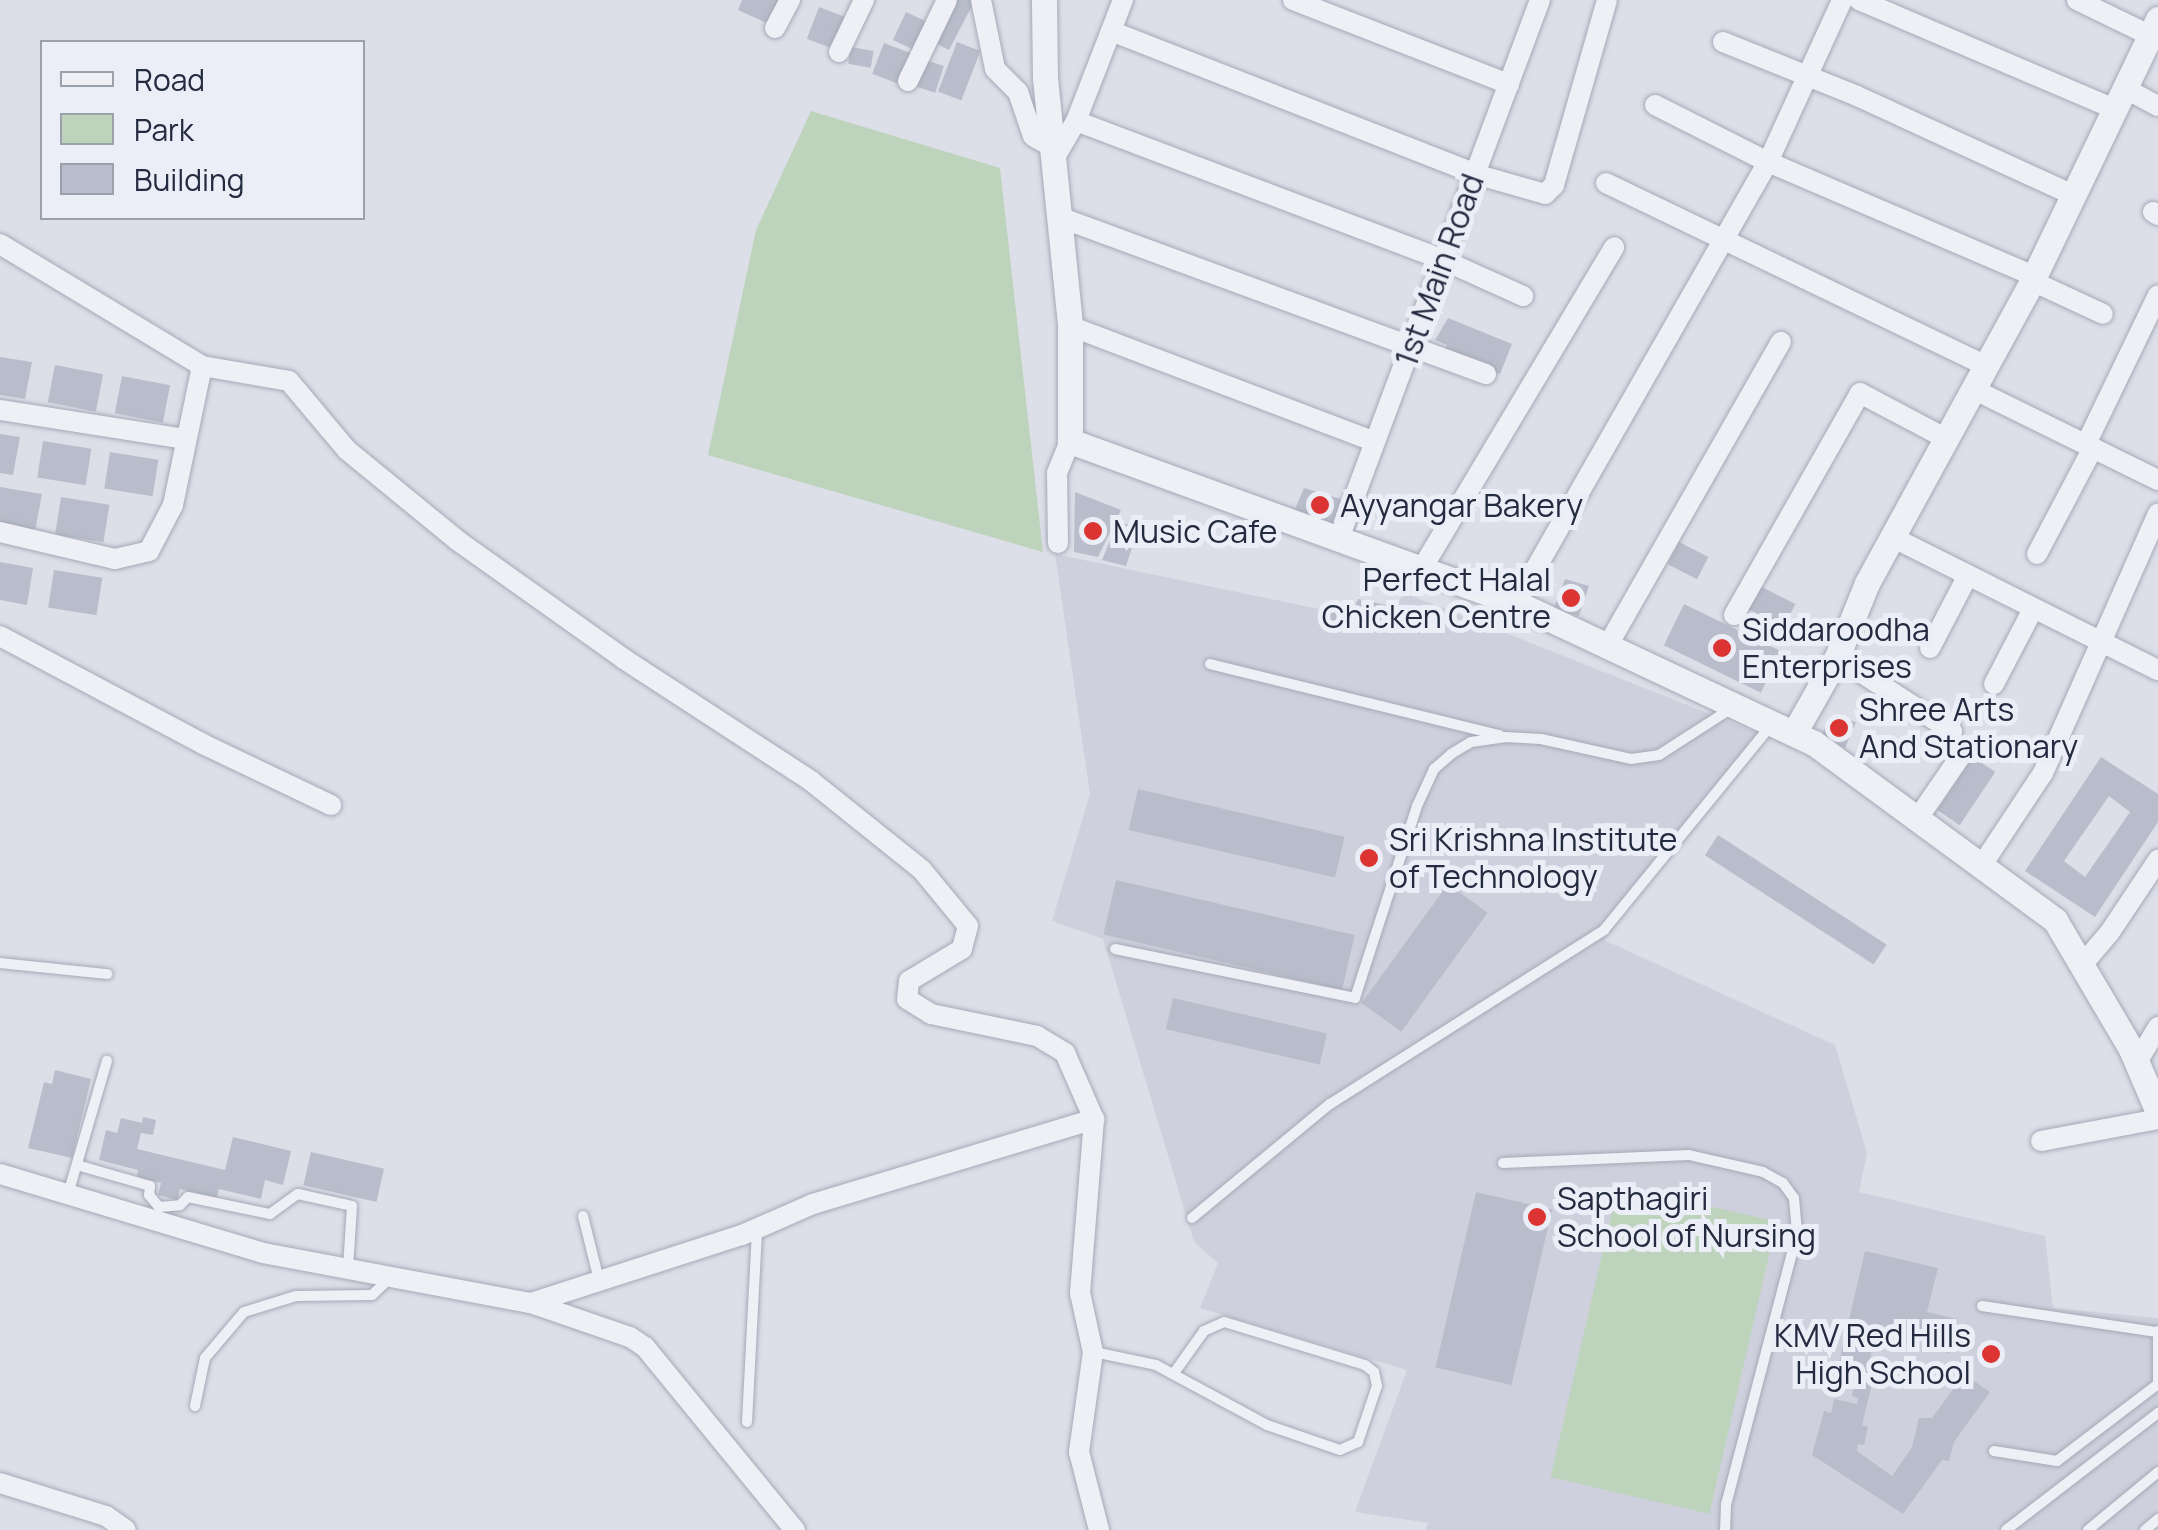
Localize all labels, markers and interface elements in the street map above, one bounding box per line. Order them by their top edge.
legend [40,40,365,220]
text: Road [134,59,205,100]
text: Park [134,109,194,150]
text: Building [134,159,245,200]
street label: 1st Main Road [1386,169,1492,371]
place label: Ayyangar Bakery [1340,486,1583,524]
marker: Ayyangar Bakery [1309,494,1331,516]
place label: Music Cafe [1113,512,1277,550]
marker: Music Cafe [1082,520,1104,542]
place label: Perfect Halal Chicken Centre [1322,561,1551,636]
marker: Perfect Halal Chicken Centre [1560,587,1582,609]
place label: Siddaroodha Enterprises [1742,611,1930,686]
marker: Siddaroodha Enterprises [1711,637,1733,659]
place label: Shree Arts And Stationary [1859,691,2078,766]
marker: Shree Arts And Stationary [1828,717,1850,739]
place label: Sri Krishna Institute of Technology [1389,821,1677,896]
marker: Sri Krishna Institute of Technology [1358,847,1380,869]
place label: Sapthagiri School of Nursing [1557,1180,1816,1255]
marker: Sapthagiri School of Nursing [1526,1206,1548,1228]
place label: KMV Red Hills High School [1774,1317,1971,1392]
marker: KMV Red Hills High School [1980,1343,2002,1365]

